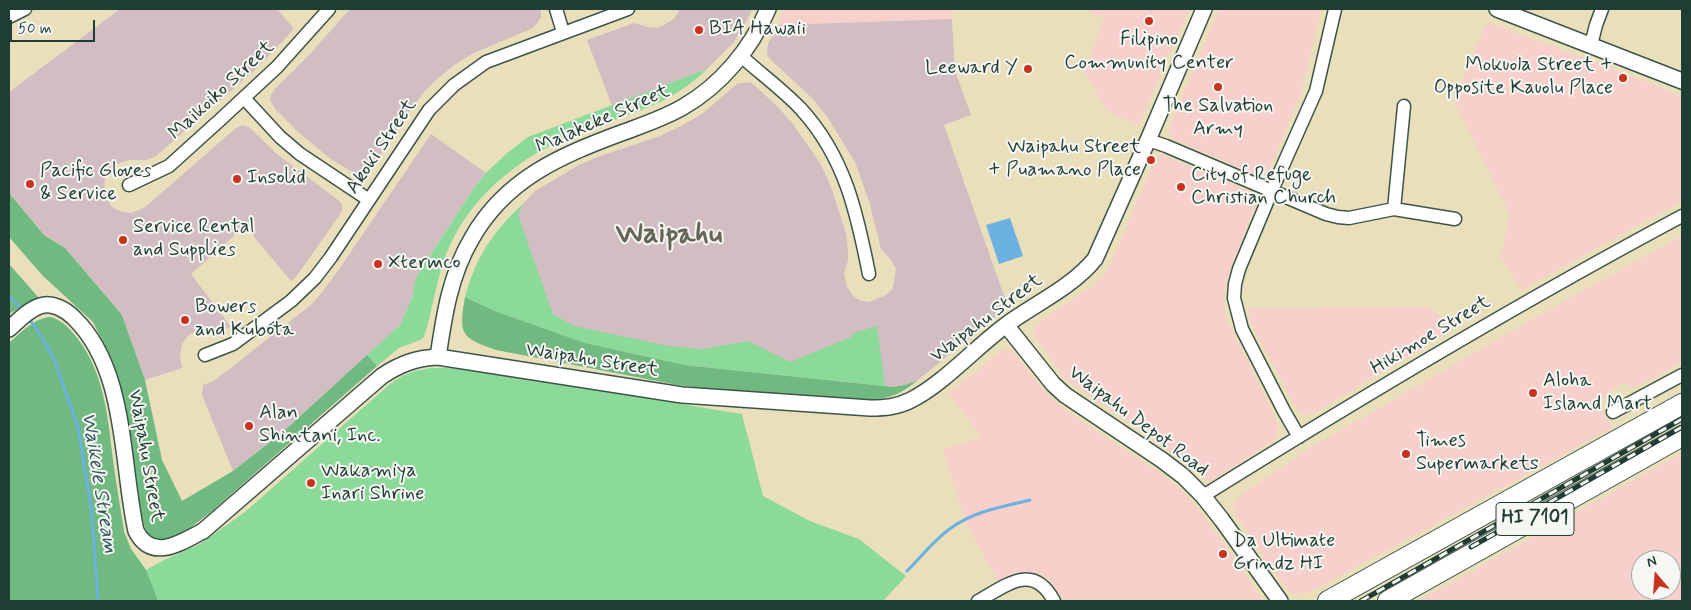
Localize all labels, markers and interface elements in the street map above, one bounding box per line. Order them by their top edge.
scale bar [12,10,98,42]
marker: Filipino Community Center [1143,15,1155,27]
place label: BIA Hawaii [709,18,806,42]
text: 50 m [18,19,52,39]
marker: BIA Hawaii [693,24,705,36]
place label: Filipino Community Center [1064,29,1234,76]
street label: Maikoiko Street [164,36,280,146]
place label: Mokuola Street + Opposite Kauolu Place [1434,54,1613,101]
place label: Leeward Y [925,57,1018,81]
marker: Leeward Y [1022,63,1034,75]
marker: Mokuola Street + Opposite Kauolu Place [1617,72,1629,84]
street label: Malakeke Street [532,80,674,160]
marker: The Salvation Army [1212,81,1224,93]
street label: Akoki Street [341,95,423,199]
place label: The Salvation Army [1163,95,1273,142]
place label: Waipahu Street + Puamano Place [987,136,1141,183]
marker: Waipahu Street + Puamano Place [1145,154,1157,166]
place label: Pacific Gloves & Service [40,160,151,207]
place label: City of Refuge Christian Church [1191,164,1336,211]
place label: Insolid [247,167,306,191]
marker: Insolid [231,173,243,185]
marker: Pacific Gloves & Service [24,178,36,190]
marker: City of Refuge Christian Church [1175,181,1187,193]
place label: Service Rental and Supplies [133,216,255,263]
district label: Waipahu [616,218,722,254]
marker: Service Rental and Supplies [117,234,129,246]
place label: Xtermco [388,252,461,276]
marker: Xtermco [372,258,384,270]
street label: Waipahu Street [926,269,1048,369]
street label: Hikimoe Street [1367,291,1495,381]
place label: Bowers and Kubota [195,296,294,343]
marker: Bowers and Kubota [179,314,191,326]
street label: Waipahu Street [524,339,660,383]
street label: Waipahu Depot Road [1063,361,1213,483]
place label: Aloha Island Mart [1543,370,1652,417]
marker: Aloha Island Mart [1527,387,1539,399]
street label: Waipahu Street [122,388,168,524]
place label: Alan Shintani, Inc. [259,402,381,449]
water label: Waikele Stream [74,411,122,555]
marker: Alan Shintani, Inc. [243,420,255,432]
place label: Times Supermarkets [1416,430,1539,477]
marker: Times Supermarkets [1400,448,1412,460]
place label: Wakamiya Inari Shrine [321,460,424,507]
marker: Wakamiya Inari Shrine [305,477,317,489]
road number: HI 7101 [1496,502,1574,536]
place label: Da Ultimate Grindz HI [1233,530,1335,577]
marker: Da Ultimate Grindz HI [1217,548,1229,560]
north arrow [1631,550,1681,600]
text: N [1644,552,1659,572]

